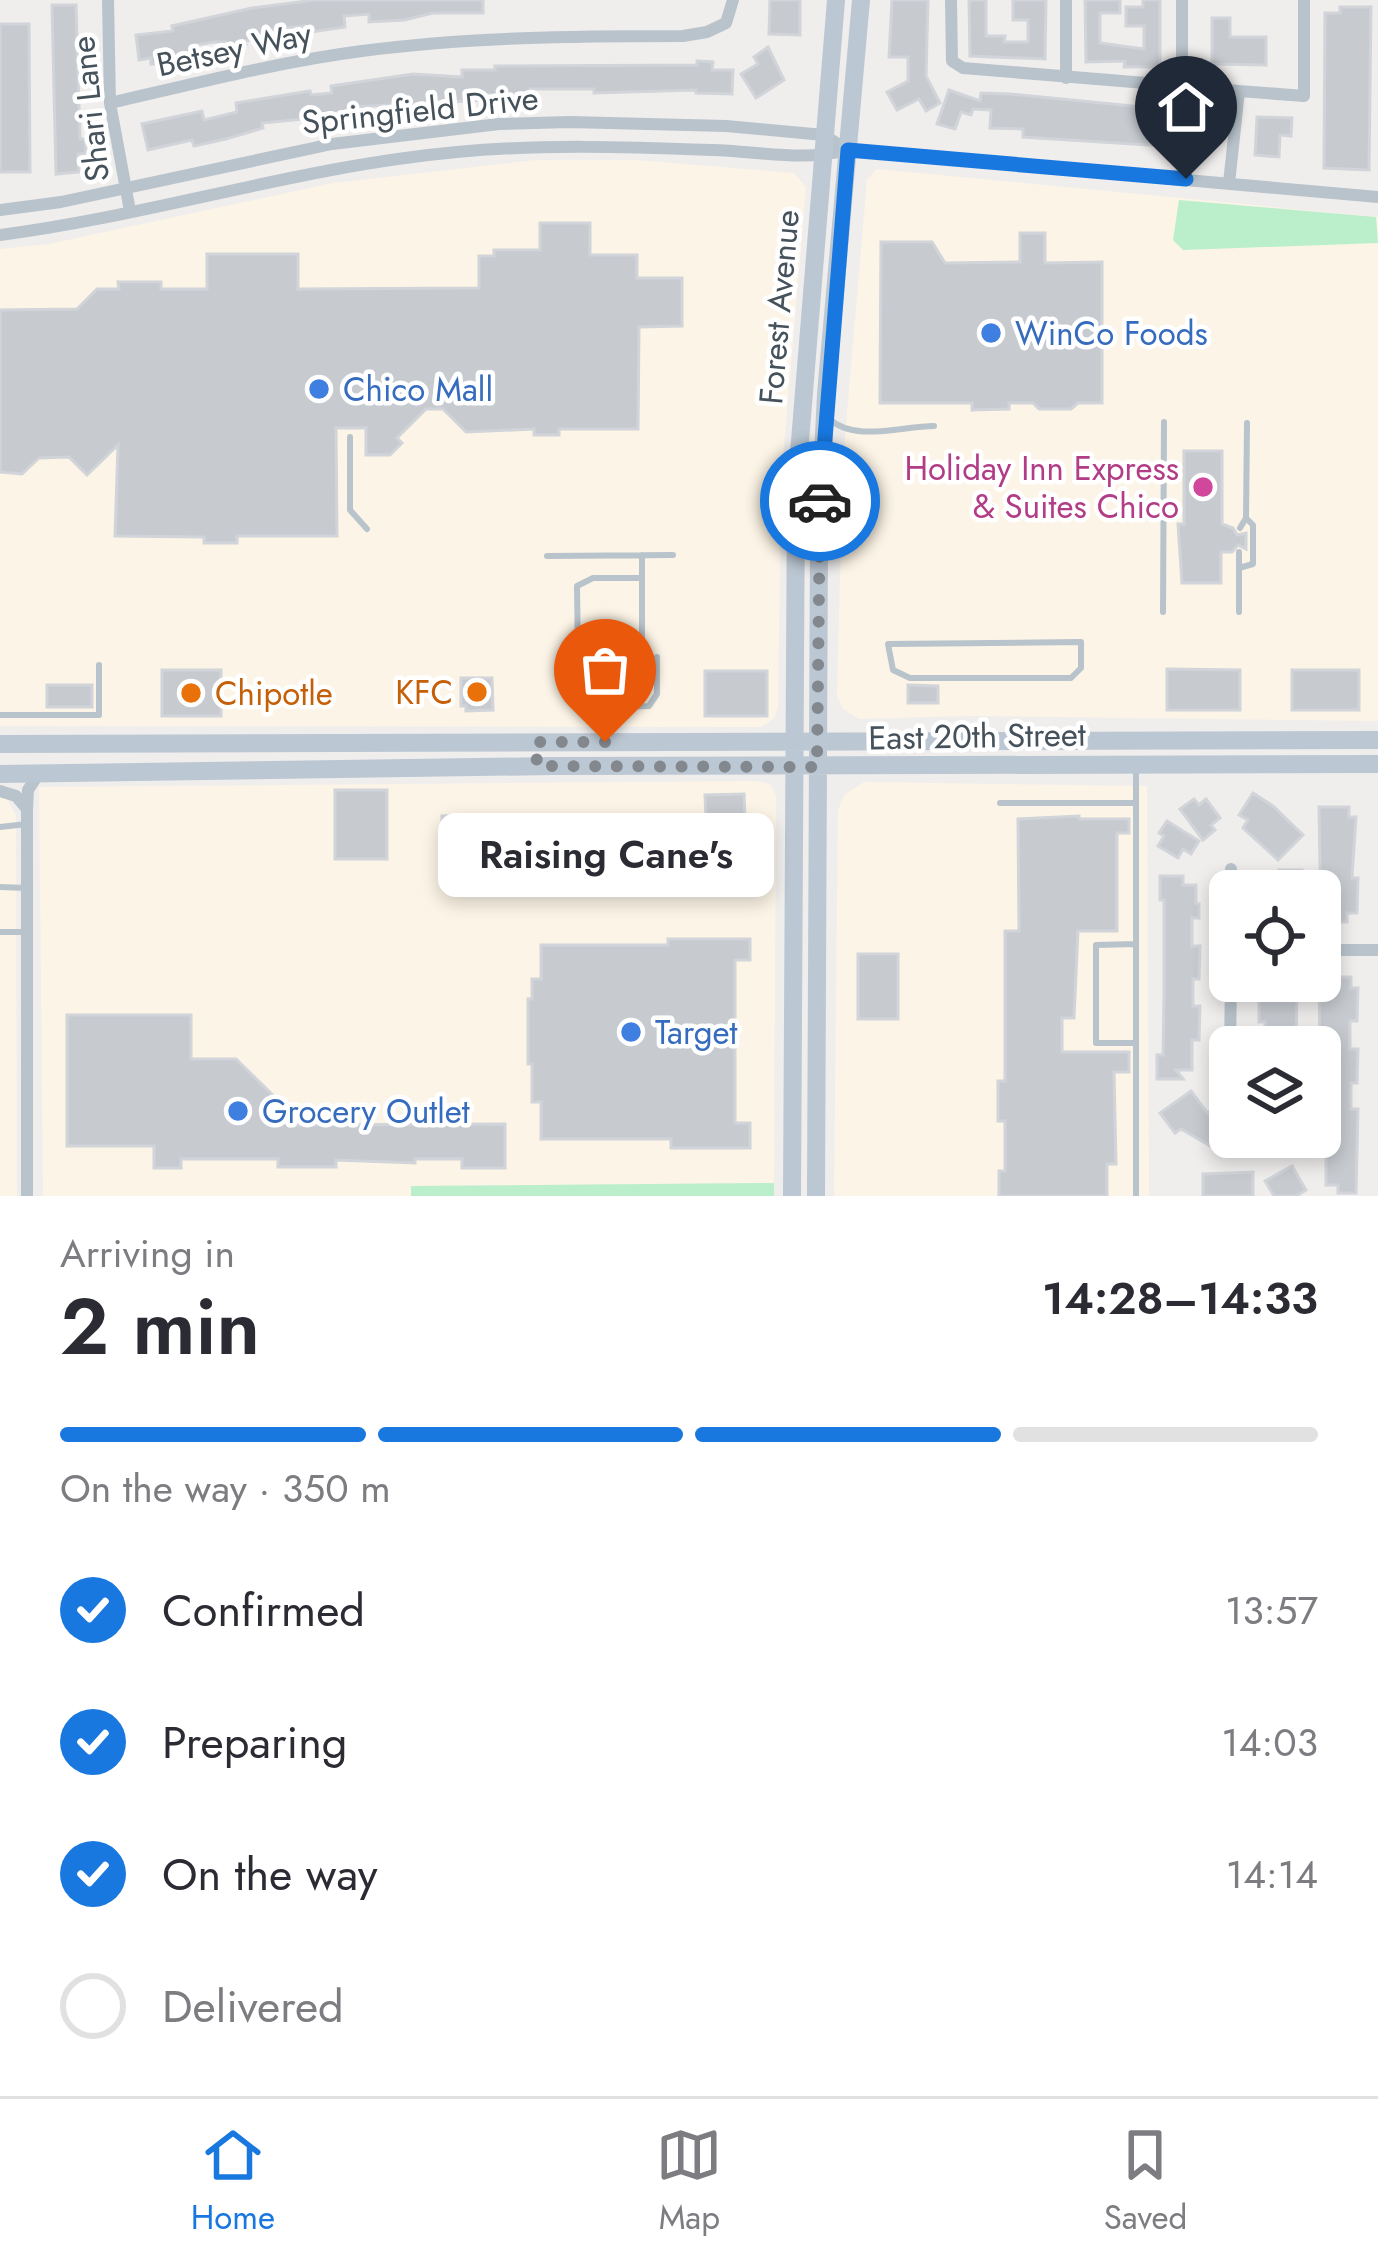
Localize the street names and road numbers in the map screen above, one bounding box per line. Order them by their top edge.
street label: Betsey Way [152,10,316,88]
street label: Shari Lane [59,34,121,184]
street label: Springfield Drive [299,74,541,146]
street label: Forest Avenue [747,208,811,406]
street label: East 20th Street [868,711,1086,761]

